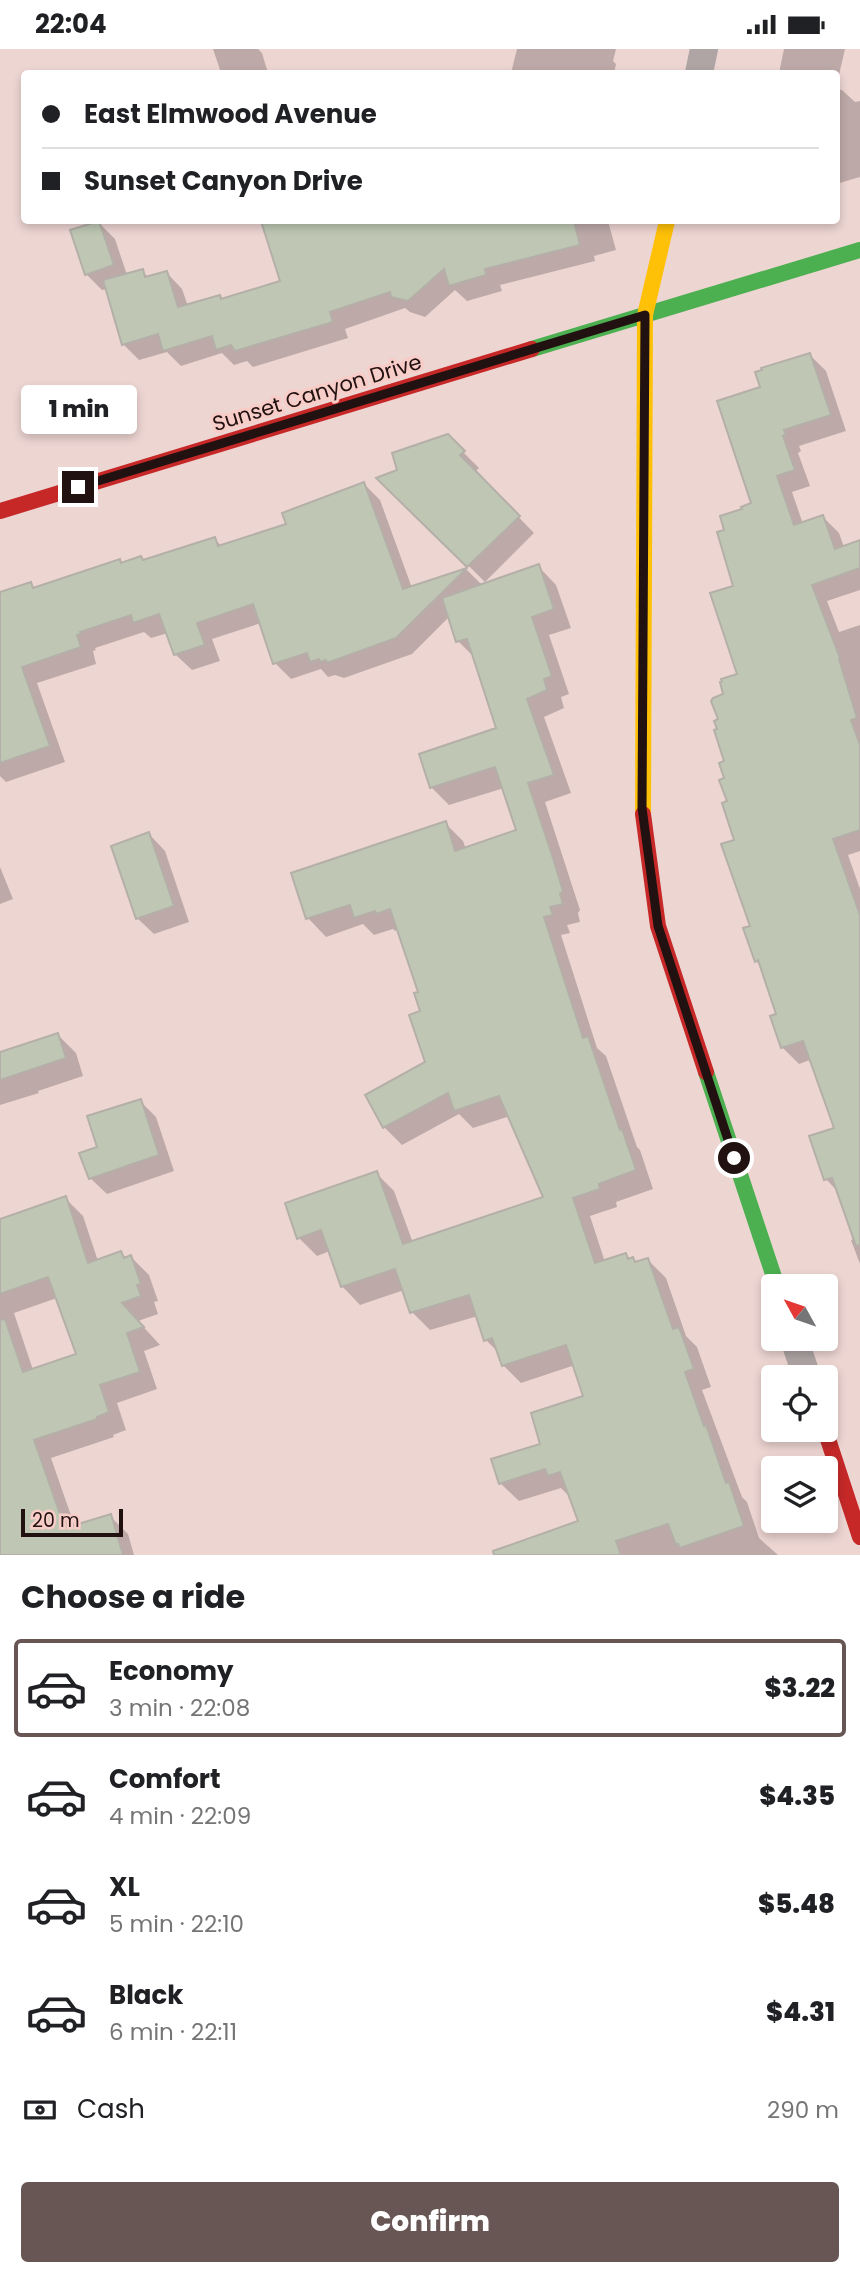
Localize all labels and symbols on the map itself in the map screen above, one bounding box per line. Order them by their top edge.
street label: Sunset Canyon Drive [209,347,425,438]
callout: 1 min [20,385,136,435]
route end [62,471,94,503]
route start [718,1142,750,1174]
north arrow [761,1274,838,1351]
scale bar [21,1506,122,1538]

